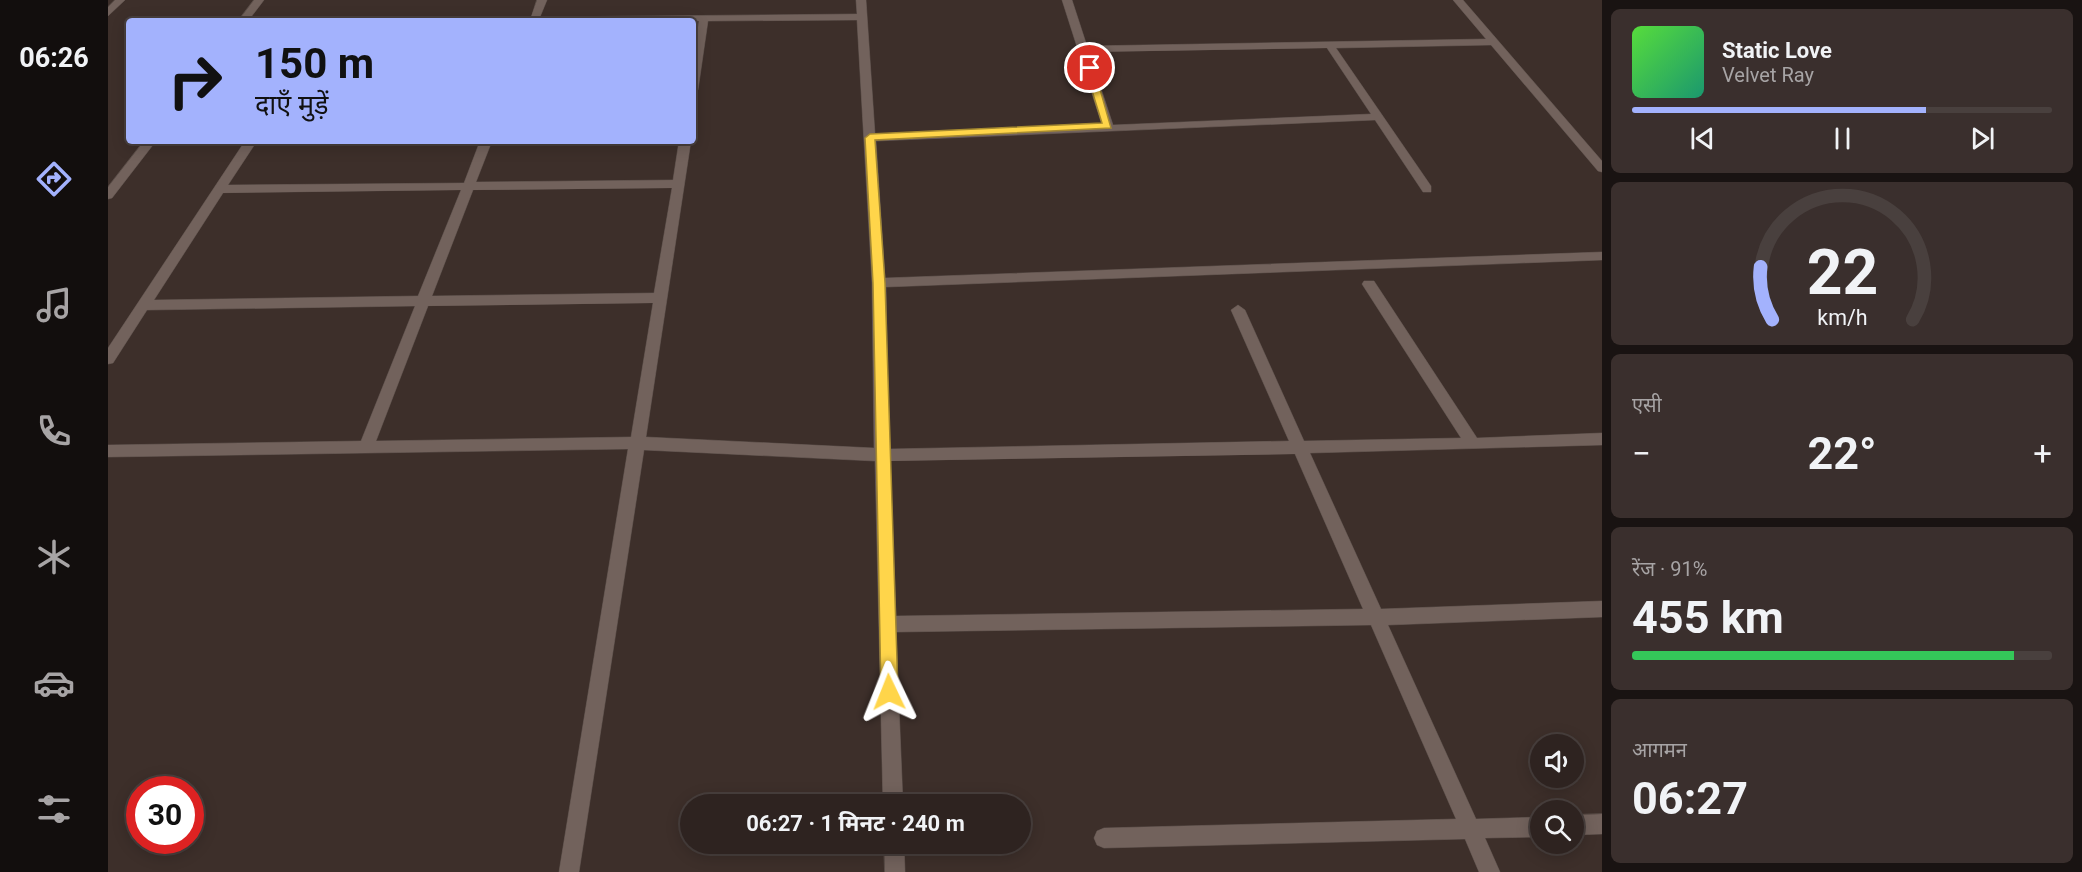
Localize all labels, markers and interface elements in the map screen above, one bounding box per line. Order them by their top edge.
text: Static Love [1722,38,1832,63]
text: 150 m [255,39,374,88]
text: 06:26 [19,42,89,74]
icon: right [156,42,234,120]
pin [1064,42,1115,93]
icon: arrive [1073,51,1106,84]
text: Velvet Ray [1722,63,1814,87]
text: दाएँ मुड़ें [255,89,329,121]
icon: previous [1686,122,1719,155]
icon: pause [1826,122,1859,155]
icon: next [1966,122,1999,155]
icon: directions [33,158,75,200]
text: 22 [1806,237,1878,310]
icon: music [33,284,75,326]
text: km/h [1817,306,1867,331]
text: एसी [1632,393,1662,417]
icon: phone [33,410,75,452]
text: 22° [1807,427,1877,480]
text: − [1632,434,1651,473]
text: + [2033,434,2052,473]
icon: climate [33,536,75,578]
text: रेंज · 91% [1632,557,1707,581]
text: 455 km [1632,591,1784,644]
position arrow [857,660,921,724]
icon: car [33,662,75,704]
map controls [1530,734,1584,854]
button: sound [1530,734,1584,788]
text: आगमन [1632,738,1687,762]
text: 06:27 [1632,772,1748,825]
speed limit sign: 30 [126,776,204,854]
icon: filters [33,788,75,830]
button: search [1530,800,1584,854]
text: 06:27 · 1 मिनट · 240 m [746,811,965,836]

